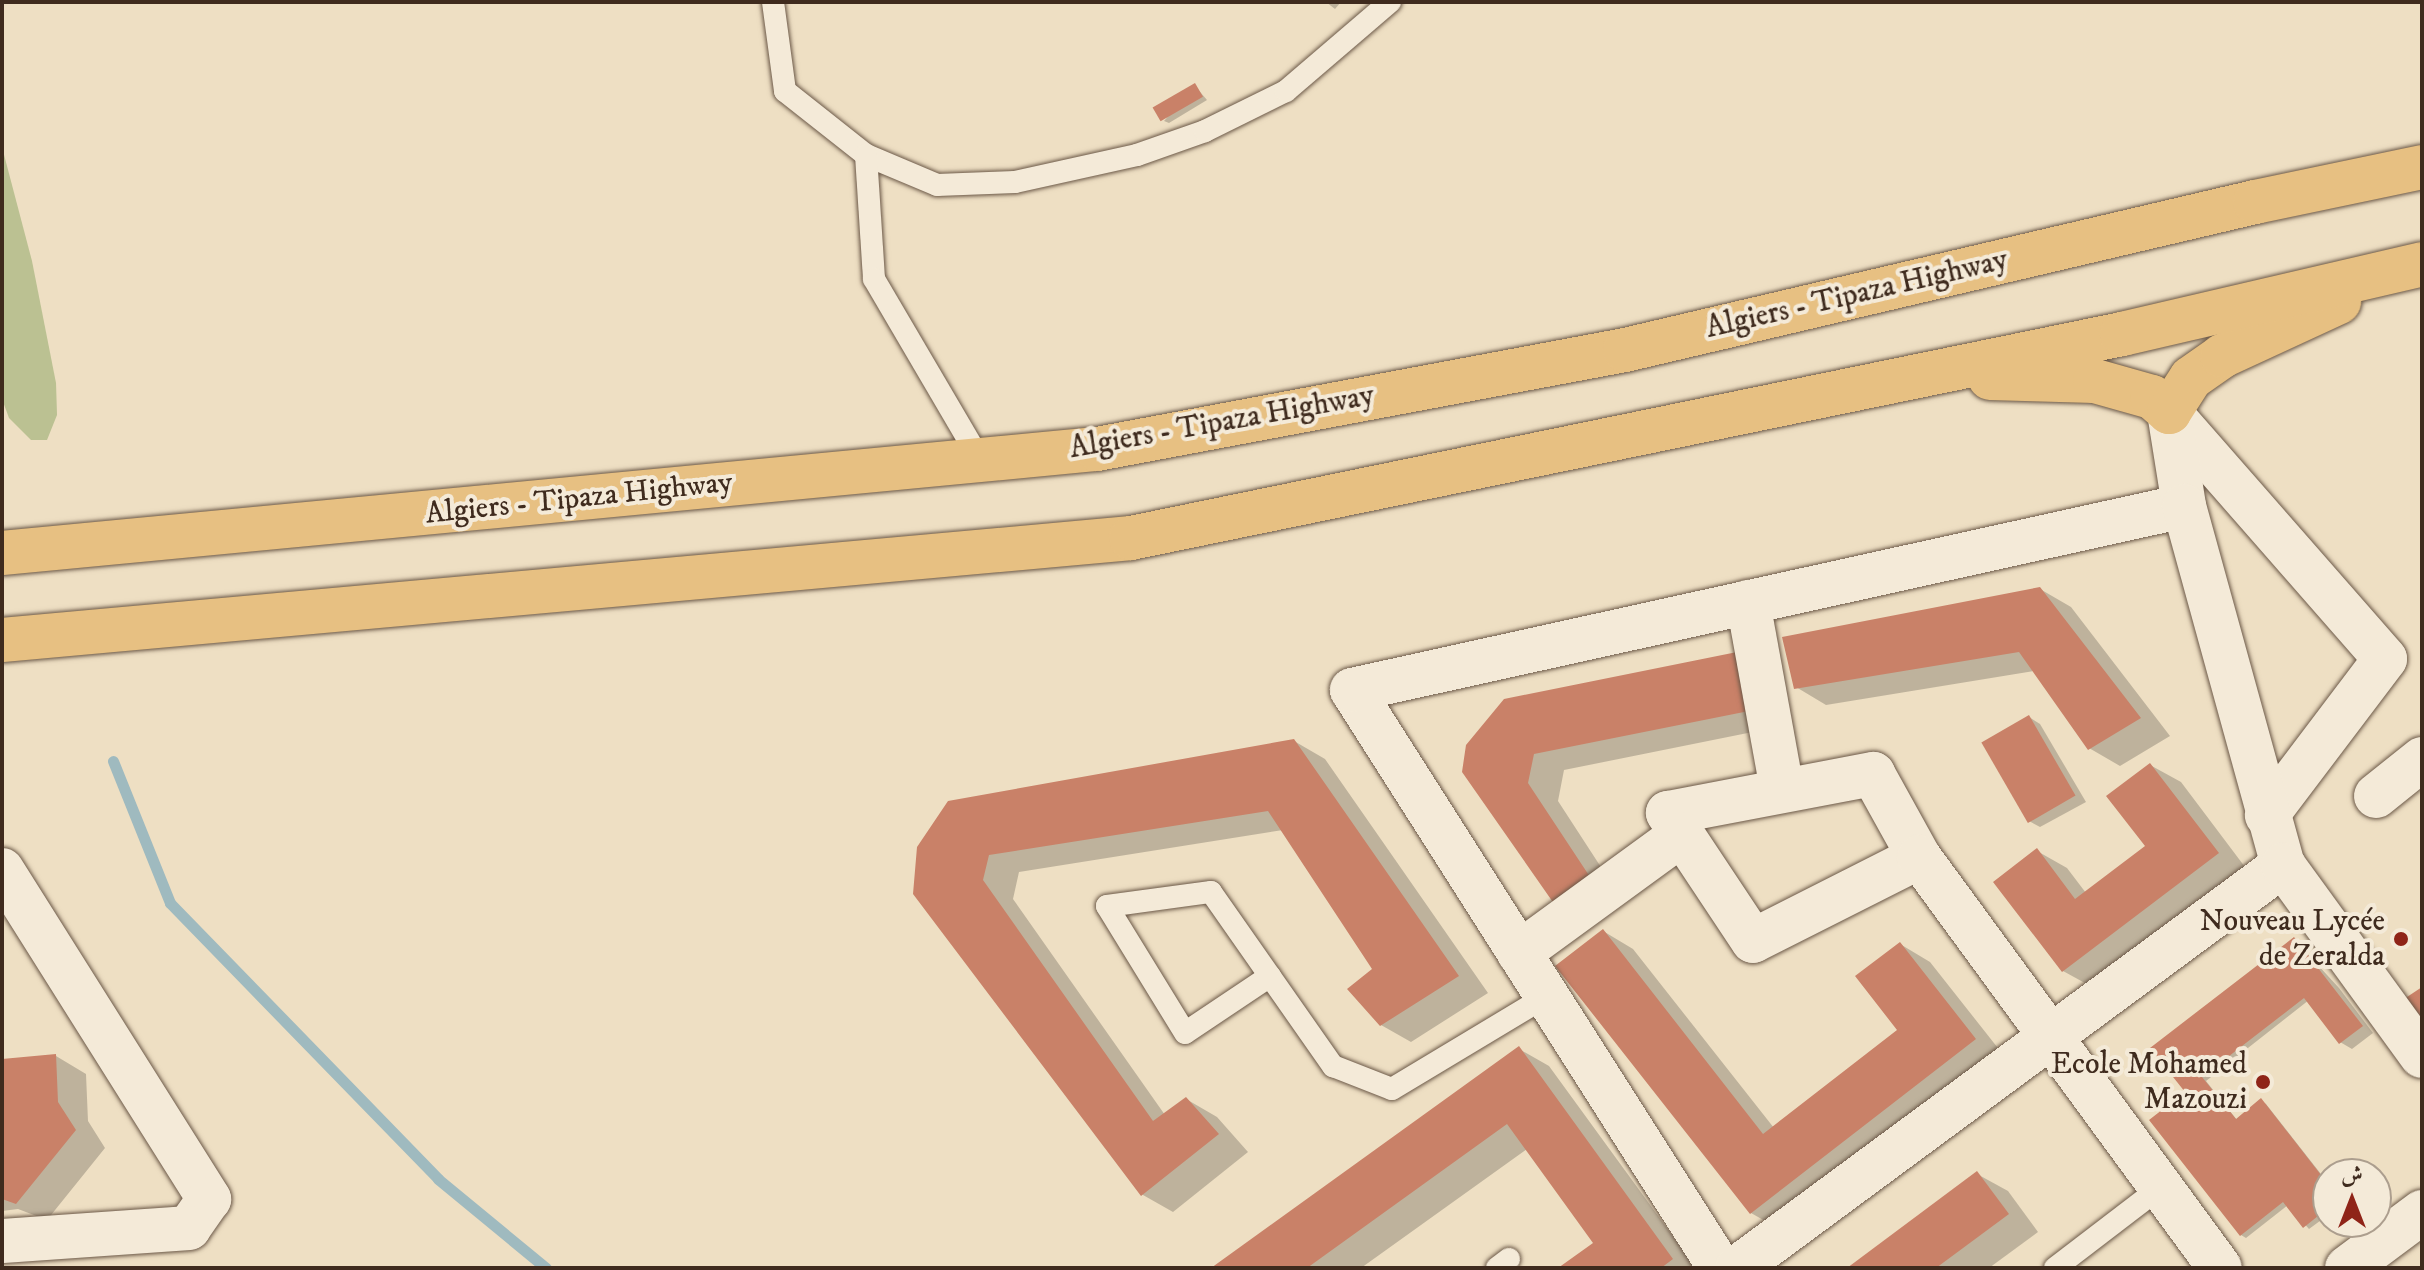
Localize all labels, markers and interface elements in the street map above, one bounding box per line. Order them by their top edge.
street label: Algiers - Tipaza Highway [1703,243,2011,347]
street label: Algiers - Tipaza Highway [1067,378,1377,468]
street label: Algiers - Tipaza Highway [424,465,734,533]
place label: Nouveau Lycée de Zeralda [2200,904,2385,974]
marker: Nouveau Lycée de Zeralda [2392,930,2410,948]
place label: Ecole Mohamed Mazouzi [2051,1047,2247,1118]
marker: Ecole Mohamed Mazouzi [2254,1073,2272,1091]
north arrow [2312,1158,2392,1238]
text: ش [2341,1162,2363,1189]

